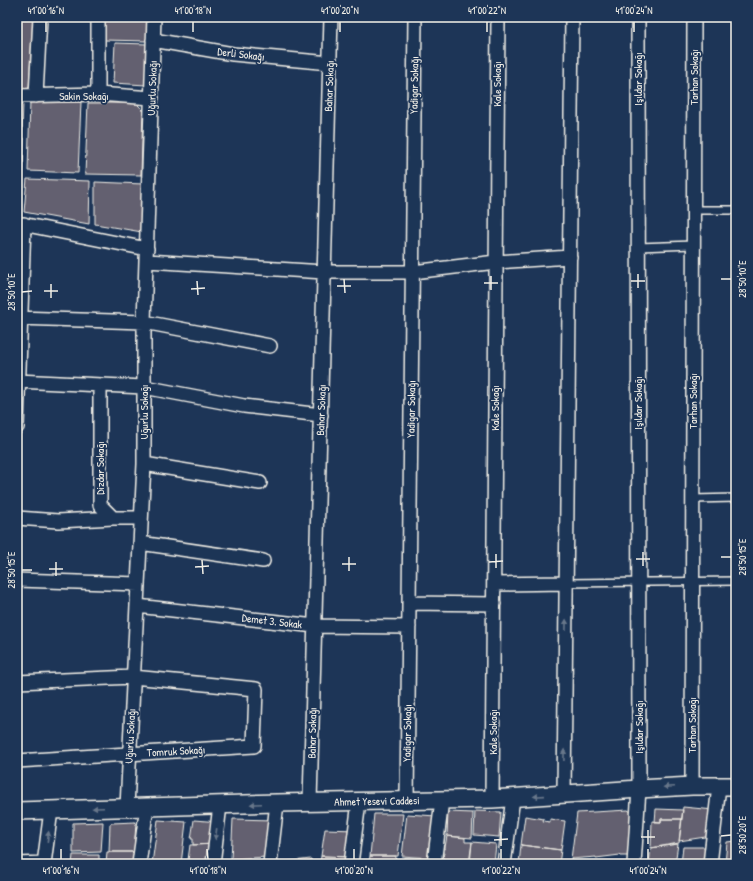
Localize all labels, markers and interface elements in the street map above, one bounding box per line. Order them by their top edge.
text: 41°00'16"N [28,4,64,17]
text: 41°00'18"N [175,4,211,17]
text: 41°00'20"N [321,4,359,17]
text: 41°00'22"N [468,4,506,17]
text: 41°00'24"N [615,4,653,17]
street label: Derli Sokağı [217,44,265,64]
street label: Tarhan Sokağı [687,49,701,105]
street label: Işıldar Sokağı [631,52,645,106]
street label: Yadigar Sokağı [406,56,422,114]
street label: Uğurlu Sokağı [144,60,160,116]
street label: Bahar Sokağı [321,60,337,112]
street label: Kale Sokağı [490,61,504,107]
street label: Sakin Sokağı [59,89,109,103]
text: 28°50'10"E [736,260,749,298]
text: 28°50'10"E [5,273,18,311]
street label: Tarhan Sokağı [686,373,700,429]
street label: Işıldar Sokağı [631,376,645,430]
street label: Yadigar Sokağı [403,380,419,438]
street label: Uğurlu Sokağı [137,384,151,440]
street label: Bahar Sokağı [313,384,329,436]
street label: Kale Sokağı [488,385,502,431]
street label: Dizdar Sokağı [93,441,107,495]
text: 28°50'15"E [736,538,749,576]
text: 28°50'15"E [5,551,18,589]
street label: Demet 3. Sokak [241,610,303,632]
one-way arrow [563,618,569,631]
street label: Tarhan Sokağı [685,697,699,753]
street label: Işıldar Sokağı [632,700,646,754]
street label: Yadigar Sokağı [399,704,415,762]
street label: Bahar Sokağı [305,707,319,759]
street label: Uğurlu Sokağı [122,708,138,764]
street label: Kale Sokağı [486,709,500,755]
street label: Tomruk Sokağı [146,742,206,760]
one-way arrow [561,749,568,761]
one-way arrow [662,784,675,790]
street label: Ahmet Yesevi Caddesi [334,793,420,809]
one-way arrow [533,793,545,800]
one-way arrow [250,800,262,807]
one-way arrow [91,805,104,811]
text: 28°50'20"E [736,815,749,854]
one-way arrow [213,828,219,840]
one-way arrow [44,831,51,843]
text: 41°00'16"N [43,864,79,877]
text: 41°00'18"N [190,864,226,877]
text: 41°00'20"N [335,864,373,877]
text: 41°00'22"N [482,864,520,877]
text: 41°00'24"N [629,864,667,877]

